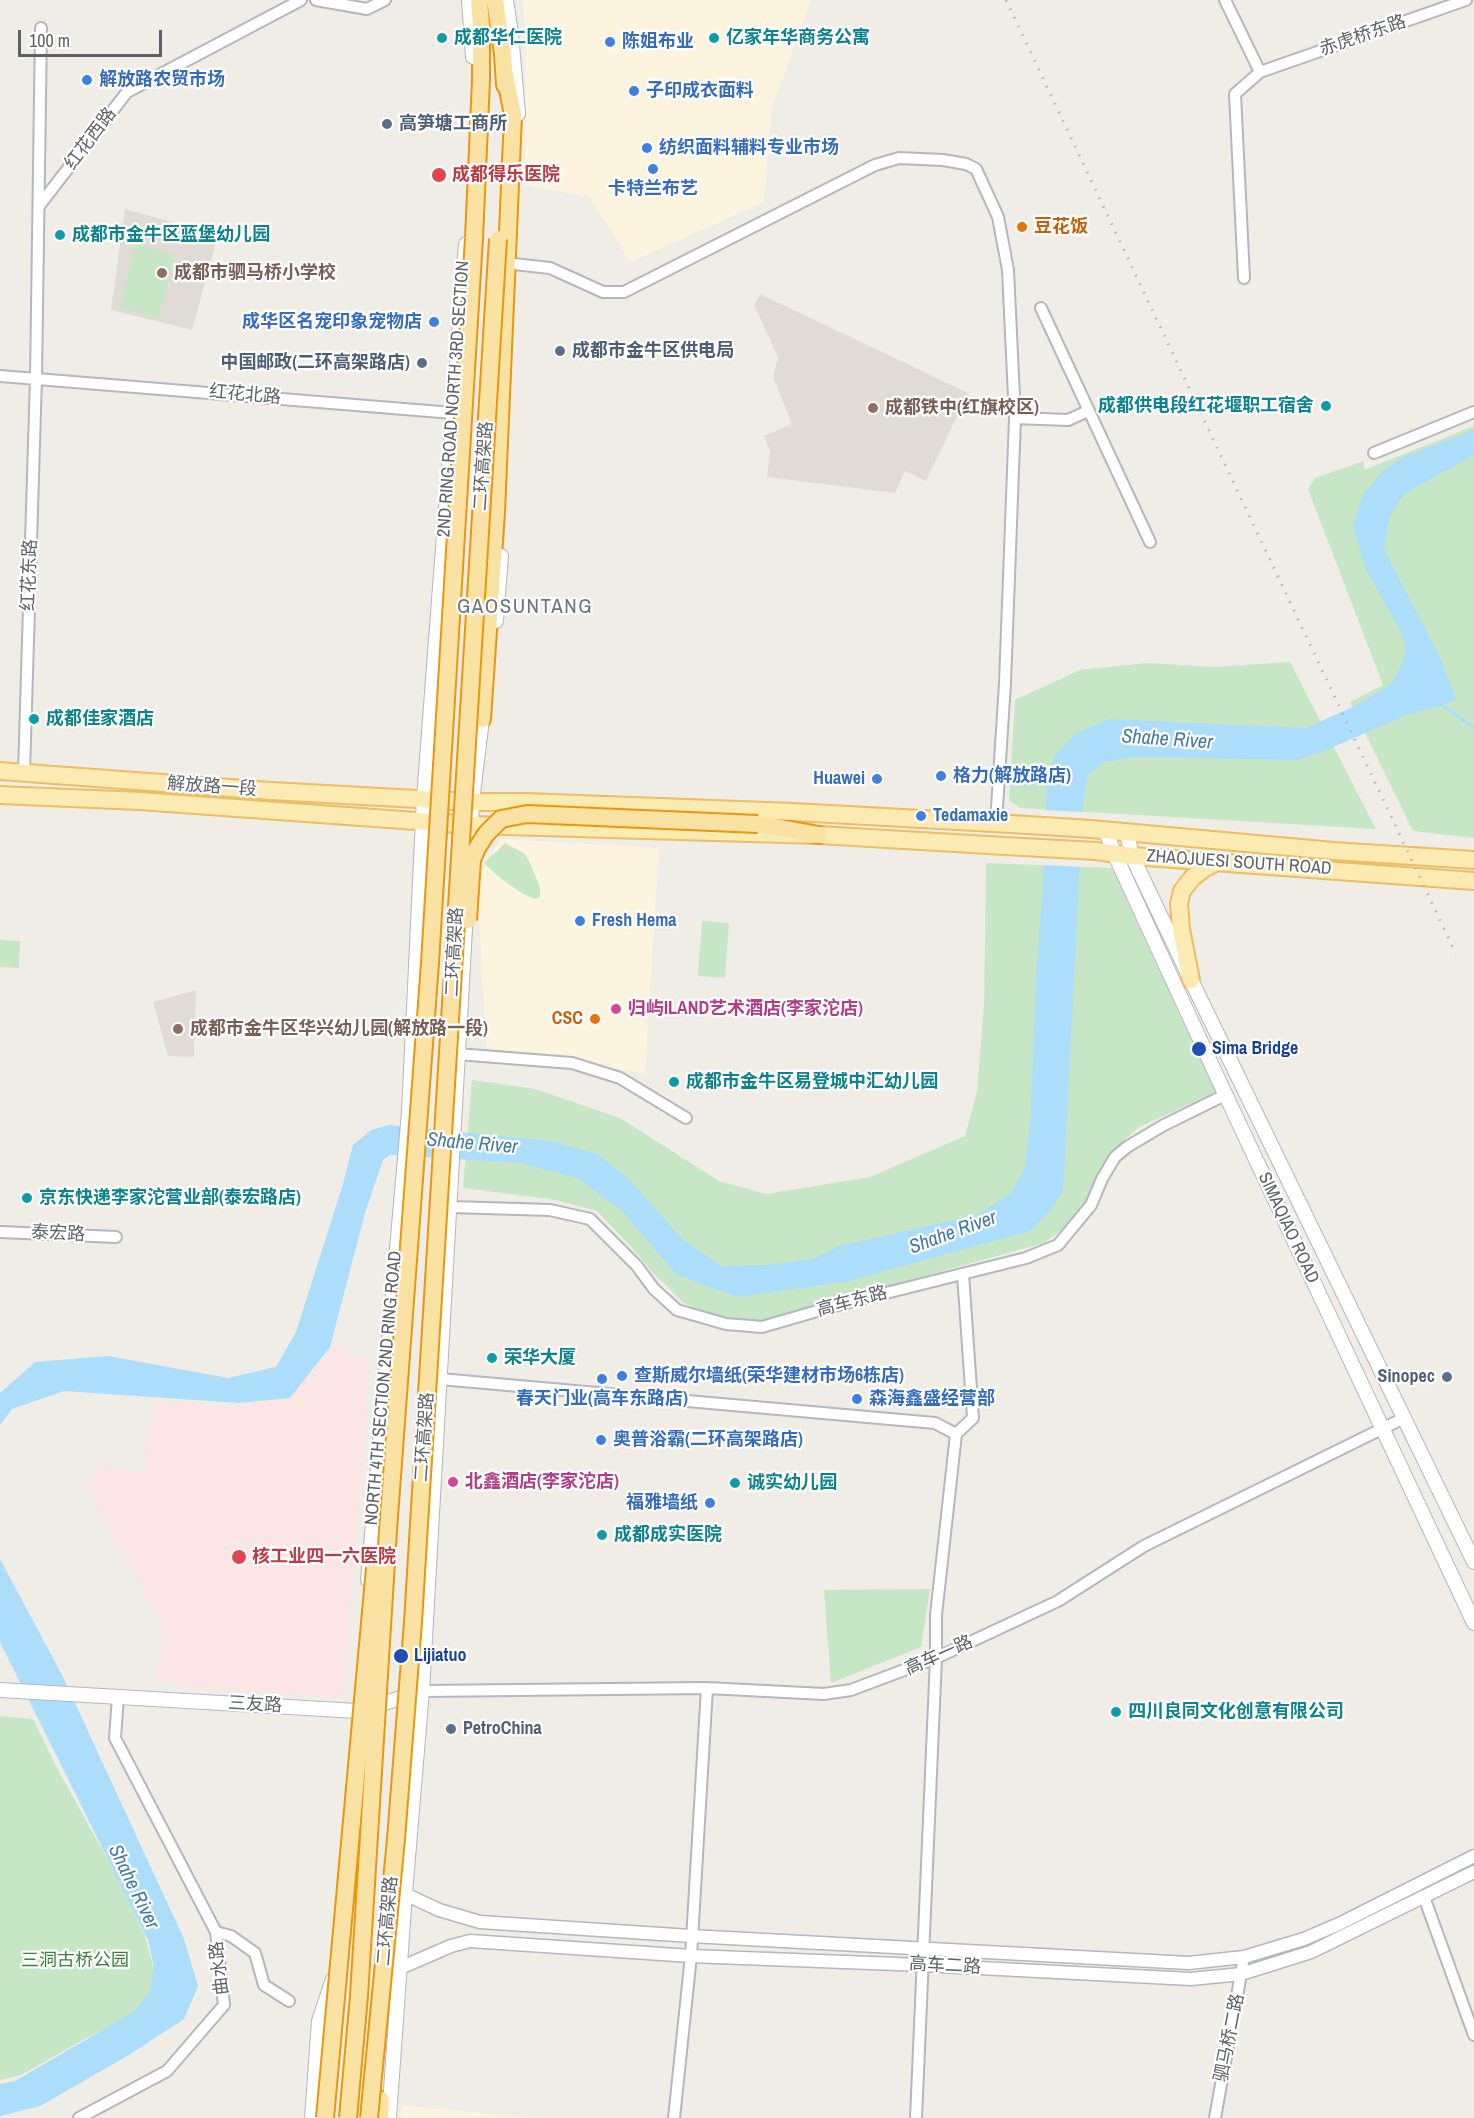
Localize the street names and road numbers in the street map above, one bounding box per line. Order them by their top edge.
street label: 赤虎桥东路 [1317,11,1409,61]
street label: 红花西路 [61,104,121,174]
street label: 2ND RING ROAD NORTH 3RD SECTION [434,260,474,538]
street label: 红花北路 [208,381,282,409]
street label: 二环高架路 [470,420,498,512]
street label: 红花东路 [18,539,42,611]
street label: 解放路一段 [166,773,258,801]
street label: ZHAOJUESI SOUTH ROAD [1146,846,1332,880]
street label: 二环高架路 [442,906,468,998]
street label: SIMAQIAO ROAD [1253,1169,1323,1287]
street label: 泰宏路 [30,1222,86,1246]
street label: NORTH 4TH SECTION 2ND RING ROAD [361,1250,407,1526]
street label: 高车东路 [814,1282,890,1322]
street label: 二环高架路 [411,1391,439,1483]
street label: 高车一路 [902,1631,976,1681]
street label: 三友路 [227,1693,283,1717]
street label: 二环高架路 [373,1875,403,1967]
street label: 曲水路 [206,1940,234,1996]
street label: 高车二路 [908,1953,982,1979]
street label: 驷马桥二路 [1211,1992,1249,2084]

